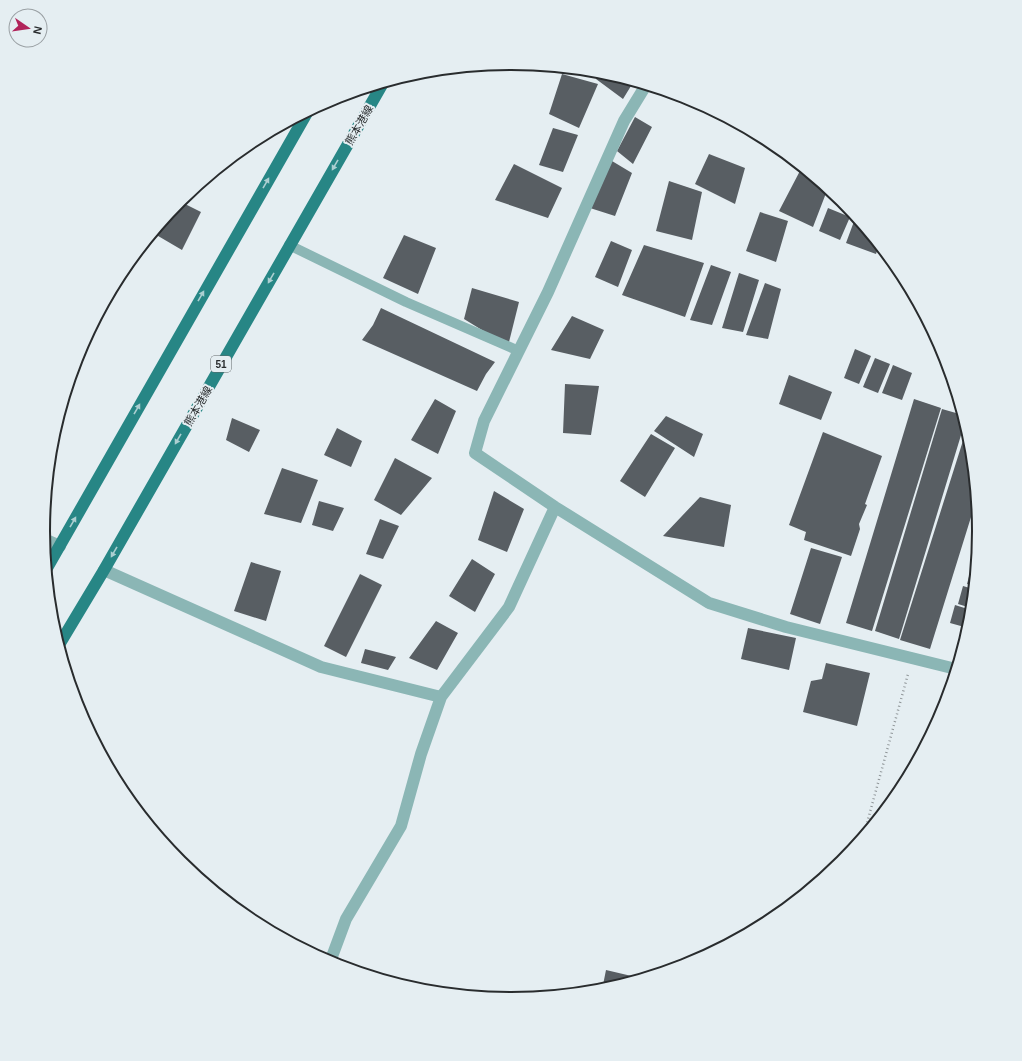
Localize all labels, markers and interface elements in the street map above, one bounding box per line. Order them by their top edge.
north arrow [8,8,48,48]
text: N [31,25,44,36]
street label: 熊本港線 [343,103,375,147]
one-way arrow [332,159,339,171]
one-way arrow [262,177,269,189]
one-way arrow [267,272,274,284]
one-way arrow [198,290,205,302]
road number: 51 [211,356,231,372]
street label: 熊本港線 [182,384,214,428]
one-way arrow [134,403,141,415]
one-way arrow [175,433,182,445]
one-way arrow [70,516,77,528]
one-way arrow [110,546,117,558]

